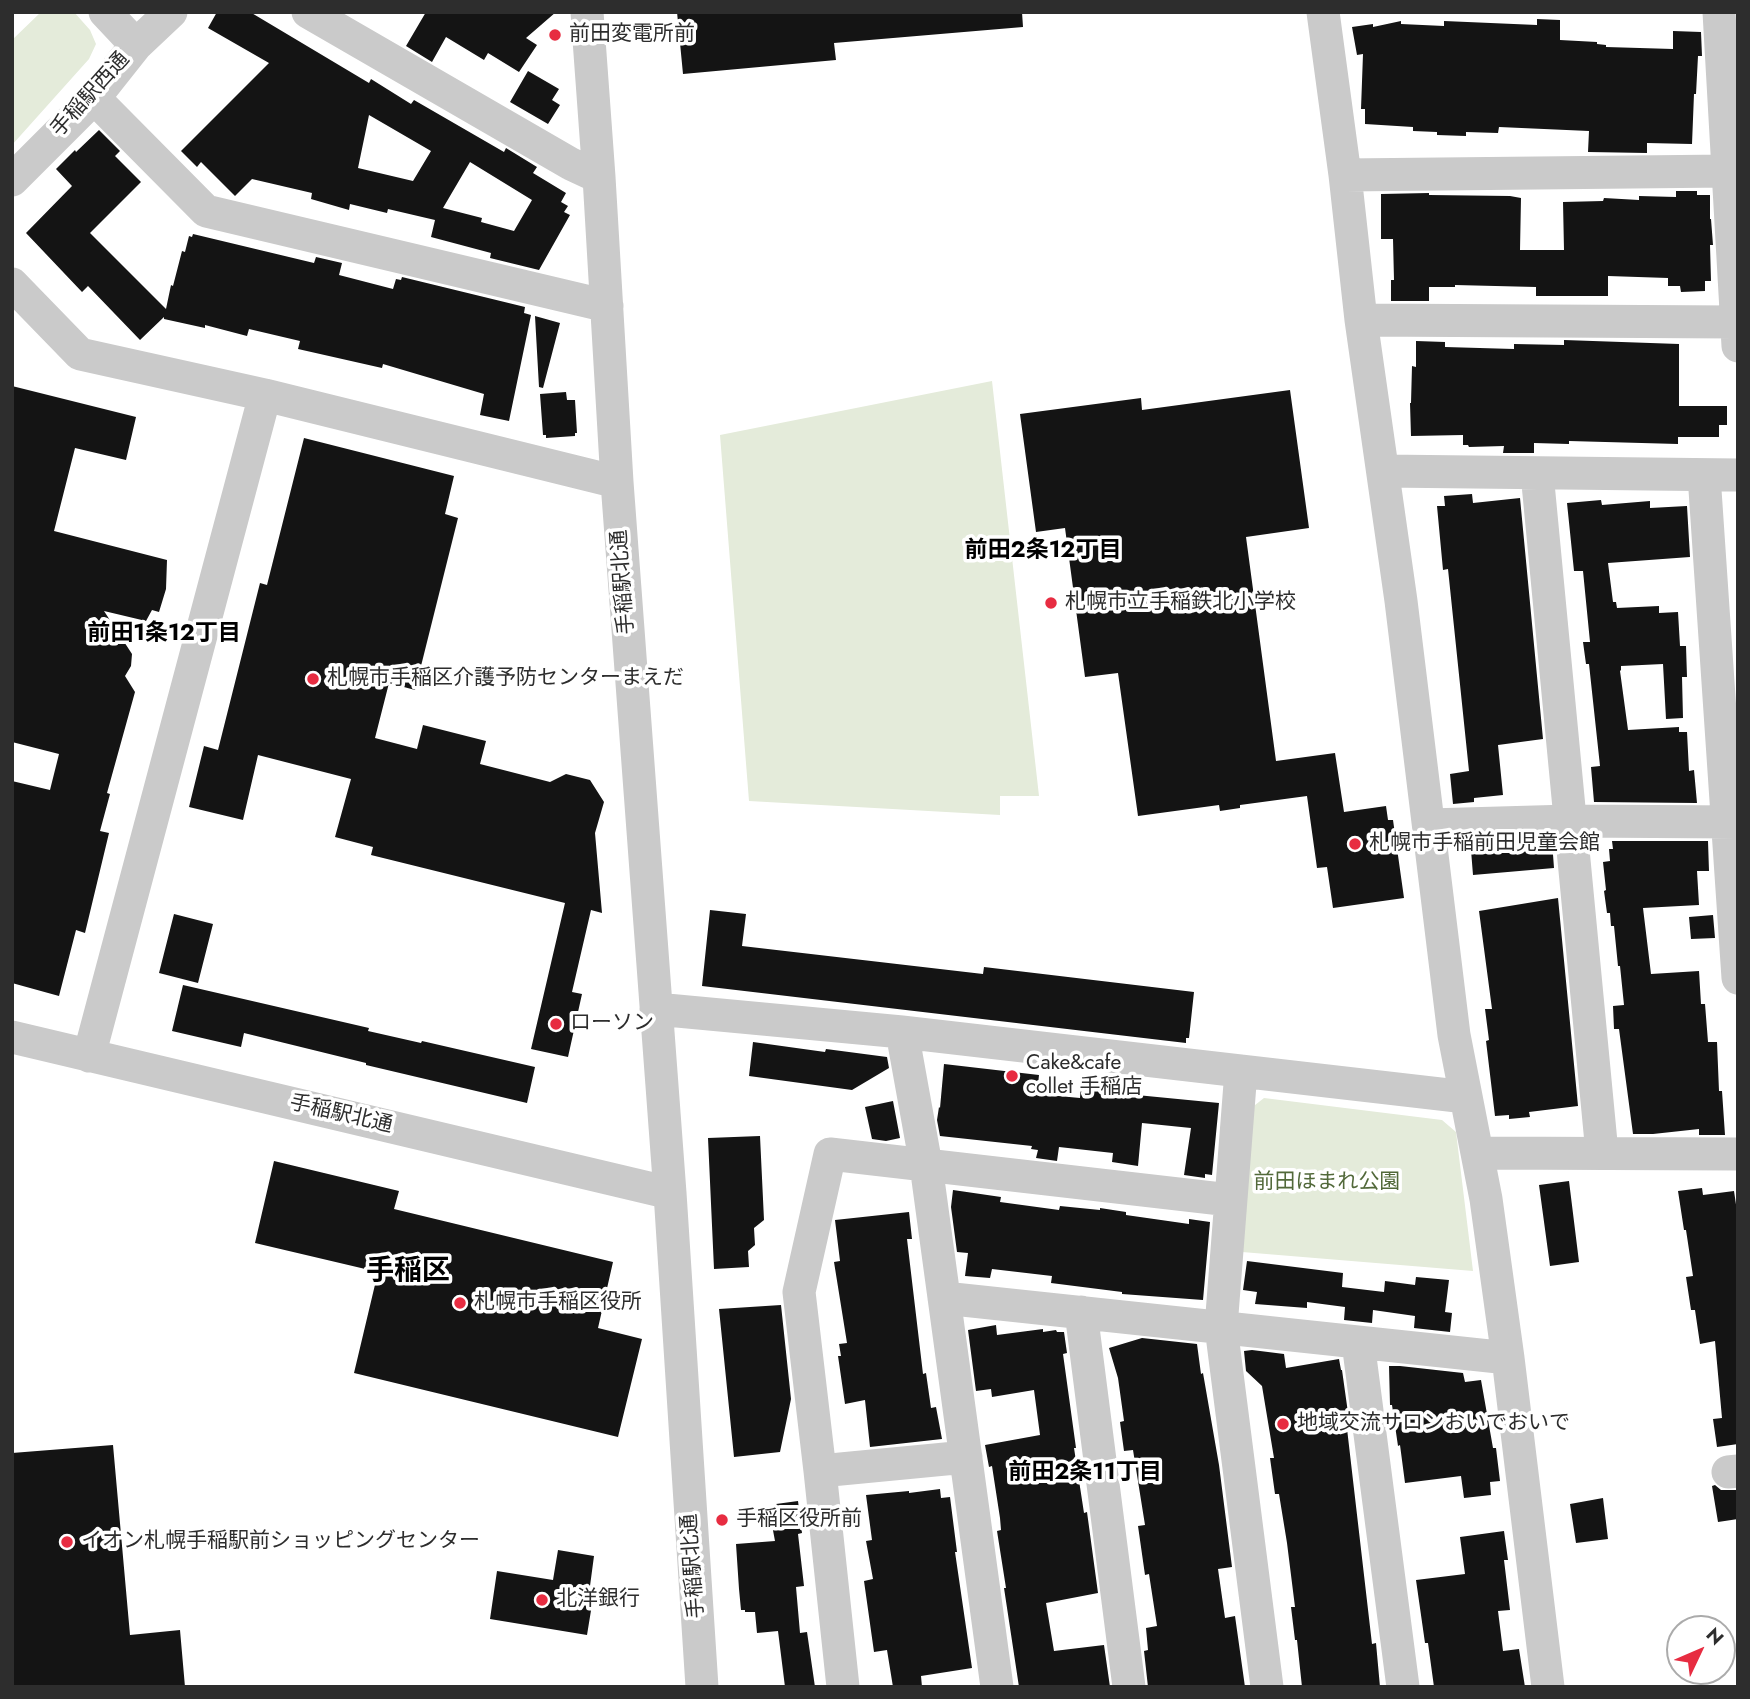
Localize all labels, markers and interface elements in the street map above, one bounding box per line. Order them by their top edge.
place label: 前田変電所前 [569,22,695,48]
marker: 前田変電所前 [547,27,563,43]
street label: 手稲駅西通 [47,48,135,142]
street label: 手稲駅北通 [608,529,640,635]
district label: 前田2条12丁目 [965,537,1121,565]
place label: 札幌市立手稲鉄北小学校 [1065,590,1296,616]
marker: 札幌市立手稲鉄北小学校 [1043,595,1059,611]
district label: 前田1条12丁目 [87,620,241,648]
place label: 札幌市手稲区介護予防センターまえだ [327,666,684,692]
marker: 札幌市手稲区介護予防センターまえだ [305,671,321,687]
place label: 札幌市手稲前田児童会館 [1369,831,1600,857]
marker: 札幌市手稲前田児童会館 [1347,836,1363,852]
place label: ローソン [570,1011,654,1037]
marker: ローソン [548,1016,564,1032]
place label: Cake&cafe collet 手稲店 [1026,1051,1142,1101]
marker: Cake&cafe collet 手稲店 [1004,1068,1020,1084]
street label: 手稲駅北通 [287,1091,395,1139]
park label: 前田ほまれ公園 [1254,1170,1400,1196]
district label: 手稲区 [366,1255,450,1289]
place label: 札幌市手稲区役所 [474,1290,642,1316]
marker: 札幌市手稲区役所 [452,1295,468,1311]
place label: 地域交流サロンおいでおいで [1297,1411,1570,1437]
marker: 地域交流サロンおいでおいで [1275,1416,1291,1432]
district label: 前田2条11丁目 [1008,1459,1162,1487]
place label: 手稲区役所前 [736,1507,862,1533]
marker: 手稲区役所前 [714,1512,730,1528]
street label: 手稲駅北通 [678,1513,710,1619]
place label: イオン札幌手稲駅前ショッピングセンター [81,1529,480,1555]
marker: イオン札幌手稲駅前ショッピングセンター [59,1534,75,1550]
place label: 北洋銀行 [556,1587,640,1613]
marker: 北洋銀行 [534,1592,550,1608]
north arrow [1666,1615,1736,1685]
text: N [1700,1622,1730,1651]

